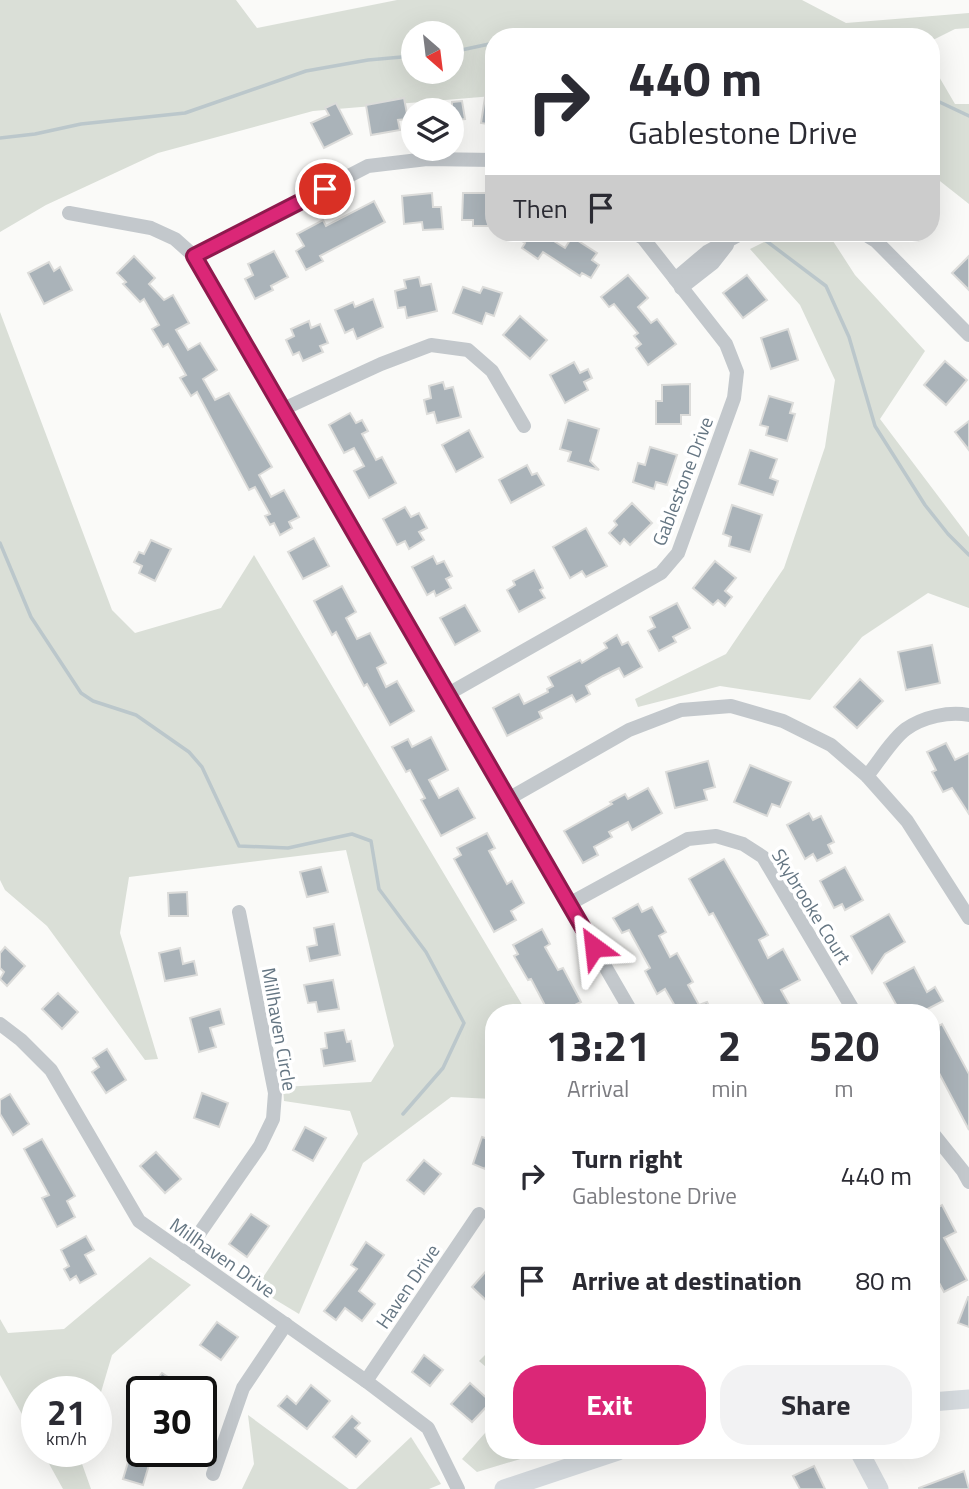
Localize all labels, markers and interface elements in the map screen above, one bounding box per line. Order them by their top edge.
north arrow [401,21,464,84]
map controls [401,21,464,161]
text: 440 m [628,40,762,115]
icon: right [513,56,604,147]
button: layers [401,98,464,161]
text: Gablestone Drive [628,108,858,156]
pin [295,159,355,219]
icon: arrive [306,170,344,208]
text: Then [513,189,568,228]
icon: arrive [582,189,620,227]
street label: Gablestone Drive [644,412,720,550]
street label: Skybrooke Court [765,843,859,970]
position arrow [557,910,631,984]
street label: Millhaven Circle [255,965,305,1093]
text: 13:21 [546,1013,651,1077]
text: 2 [718,1013,741,1077]
text: 520 [809,1013,879,1077]
text: Arrival [567,1071,629,1106]
text: min [711,1071,748,1106]
text: m [834,1071,854,1106]
text: Turn right [572,1139,683,1178]
text: 440 m [841,1156,912,1195]
icon: right [513,1157,551,1195]
text: Gablestone Drive [572,1178,737,1213]
street label: Millhaven Drive [164,1210,282,1304]
street label: Haven Drive [368,1238,446,1334]
text: Arrive at destination [572,1261,802,1300]
text: 80 m [855,1261,912,1300]
icon: arrive [513,1262,551,1300]
button: Exit [513,1365,706,1445]
button: Share [720,1365,912,1445]
speed limit sign: 30 [126,1376,217,1467]
text: 21 [47,1385,86,1439]
text: km/h [46,1425,87,1452]

